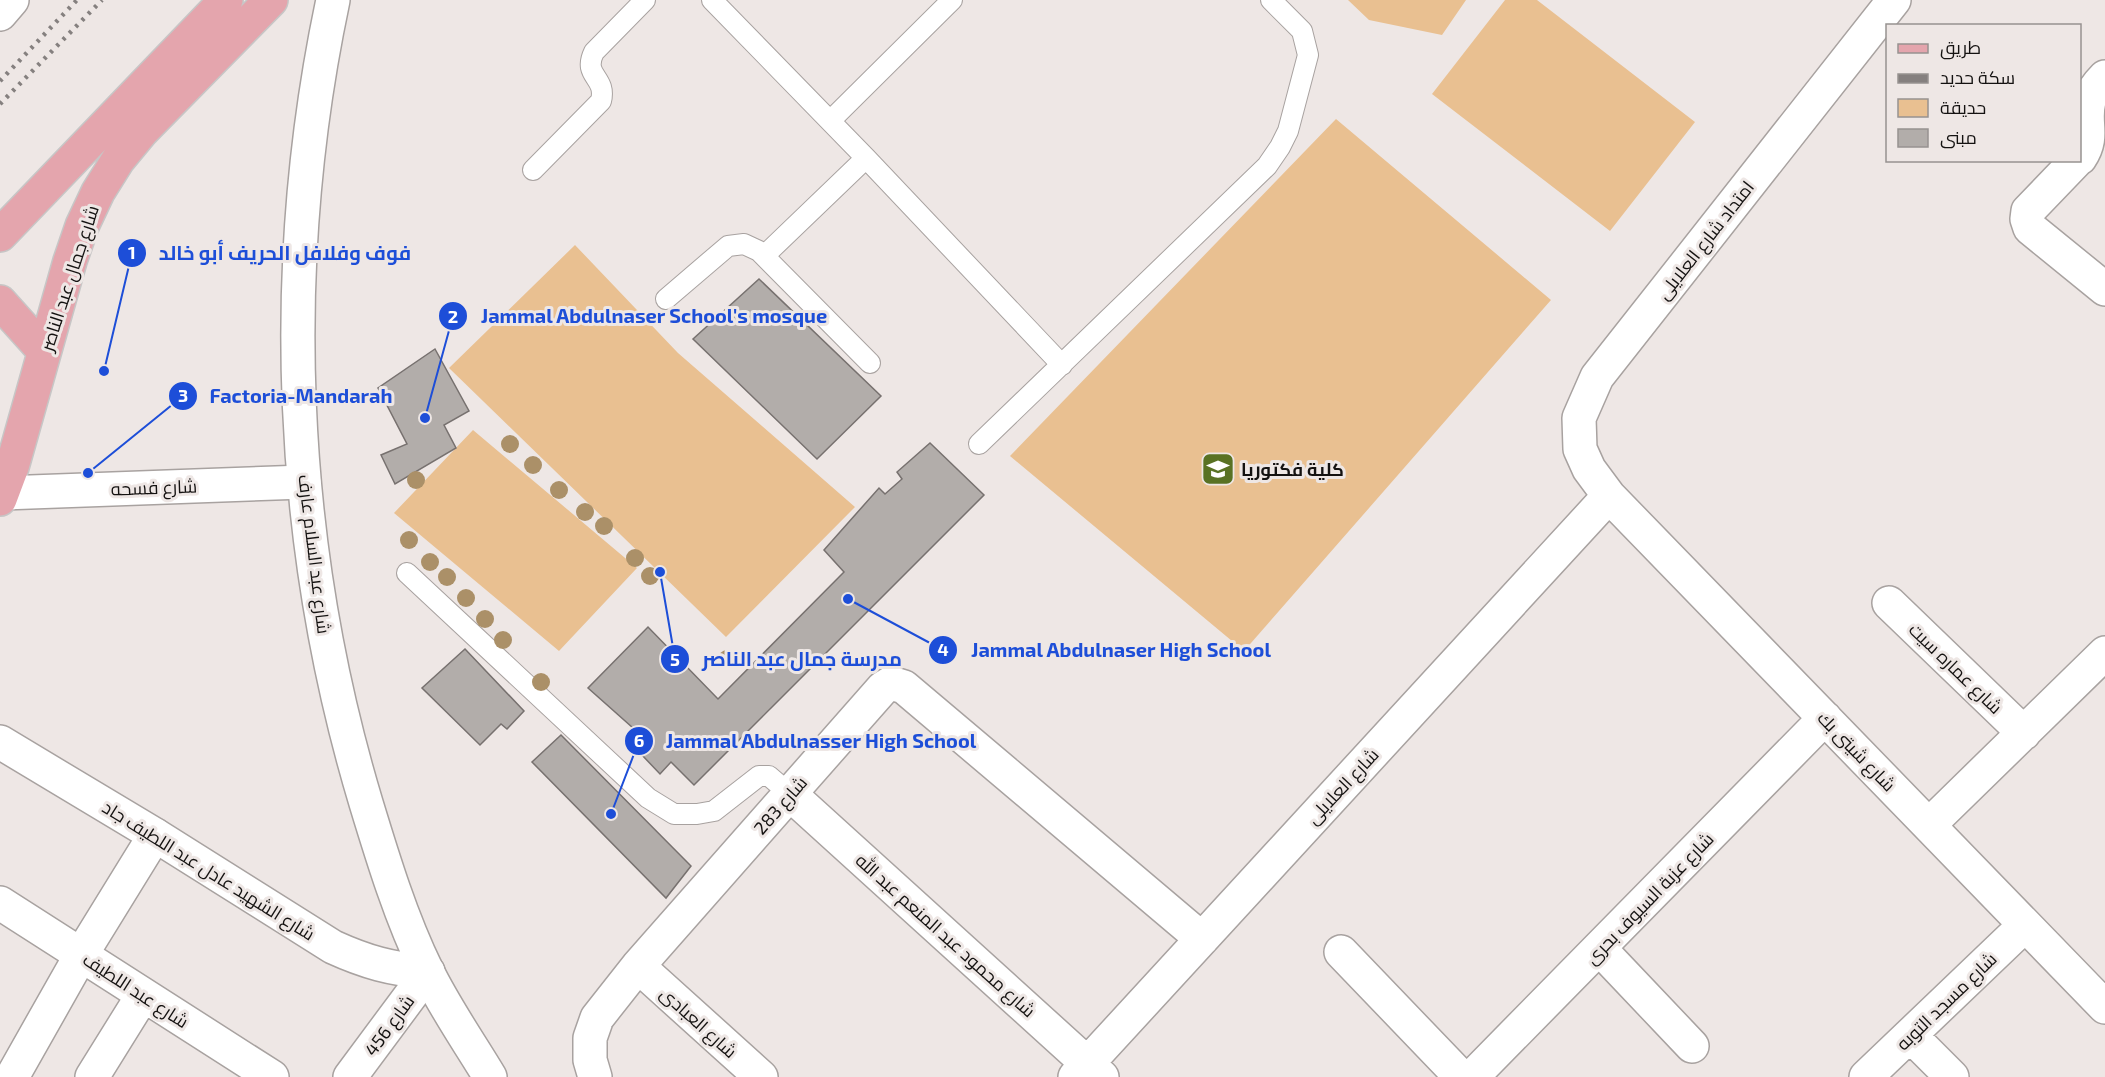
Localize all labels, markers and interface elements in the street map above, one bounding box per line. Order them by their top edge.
legend [1886,24,2081,162]
text: طريق [1940,36,1981,60]
text: سكة حديد [1940,66,2015,88]
text: حديقة [1940,96,1986,118]
text: مبنى [1940,126,1977,149]
street label: امتداد شارع العلايلى [1652,176,1760,305]
street label: شارع جمال عبد الناصر [35,202,105,355]
callout: فوف وفلافل الحريف أبو خالد [117,234,423,272]
text: فوف وفلافل الحريف أبو خالد [159,239,411,265]
text: 1 [128,241,136,263]
callout: Jammal Abdulnaser School's mosque [438,297,840,335]
text: Jammal Abdulnaser School's mosque [481,303,827,327]
text: 2 [448,305,458,327]
callout: Factoria-Mandarah [168,377,405,415]
text: Factoria-Mandarah [209,383,393,407]
text: 3 [178,384,188,406]
school or university icon: كلية فكتوريا [1200,451,1236,487]
place label: كلية فكتوريا [1241,458,1344,481]
street label: شارع عبد السلام عارف [292,473,336,635]
street label: شارع فسحه [110,474,198,502]
street label: شارع عماره سيت [1903,618,2007,719]
callout: Jammal Abdulnaser High School [928,631,1283,669]
text: Jammal Abdulnaser High School [971,637,1271,661]
text: 4 [937,638,949,660]
callout: مدرسة جمال عبد الناصر [660,640,914,678]
text: مدرسة جمال عبد الناصر [701,646,902,671]
text: 5 [670,648,680,670]
street label: شارع شيتى بك [1812,706,1901,797]
callout: Jammal Abdulnasser High School [624,722,989,760]
text: Jammal Abdulnasser High School [666,728,977,752]
text: 6 [634,729,644,751]
street label: شارع العلايلى [1301,743,1384,830]
street label: شارع 283 [749,771,813,840]
street label: شارع الشهيد عادل عبد اللطيف جاد [98,795,319,946]
street label: شارع عزبة السيوف بحرى [1580,827,1719,970]
street label: شارع محمود عبد المنعم عبد الله [850,849,1040,1023]
street label: شارع عبد اللطيف [78,948,193,1034]
street label: شارع مسجد التوبه [1891,948,2002,1056]
street label: شارع العبادى [655,982,742,1064]
street label: شارع 456 [360,990,420,1061]

